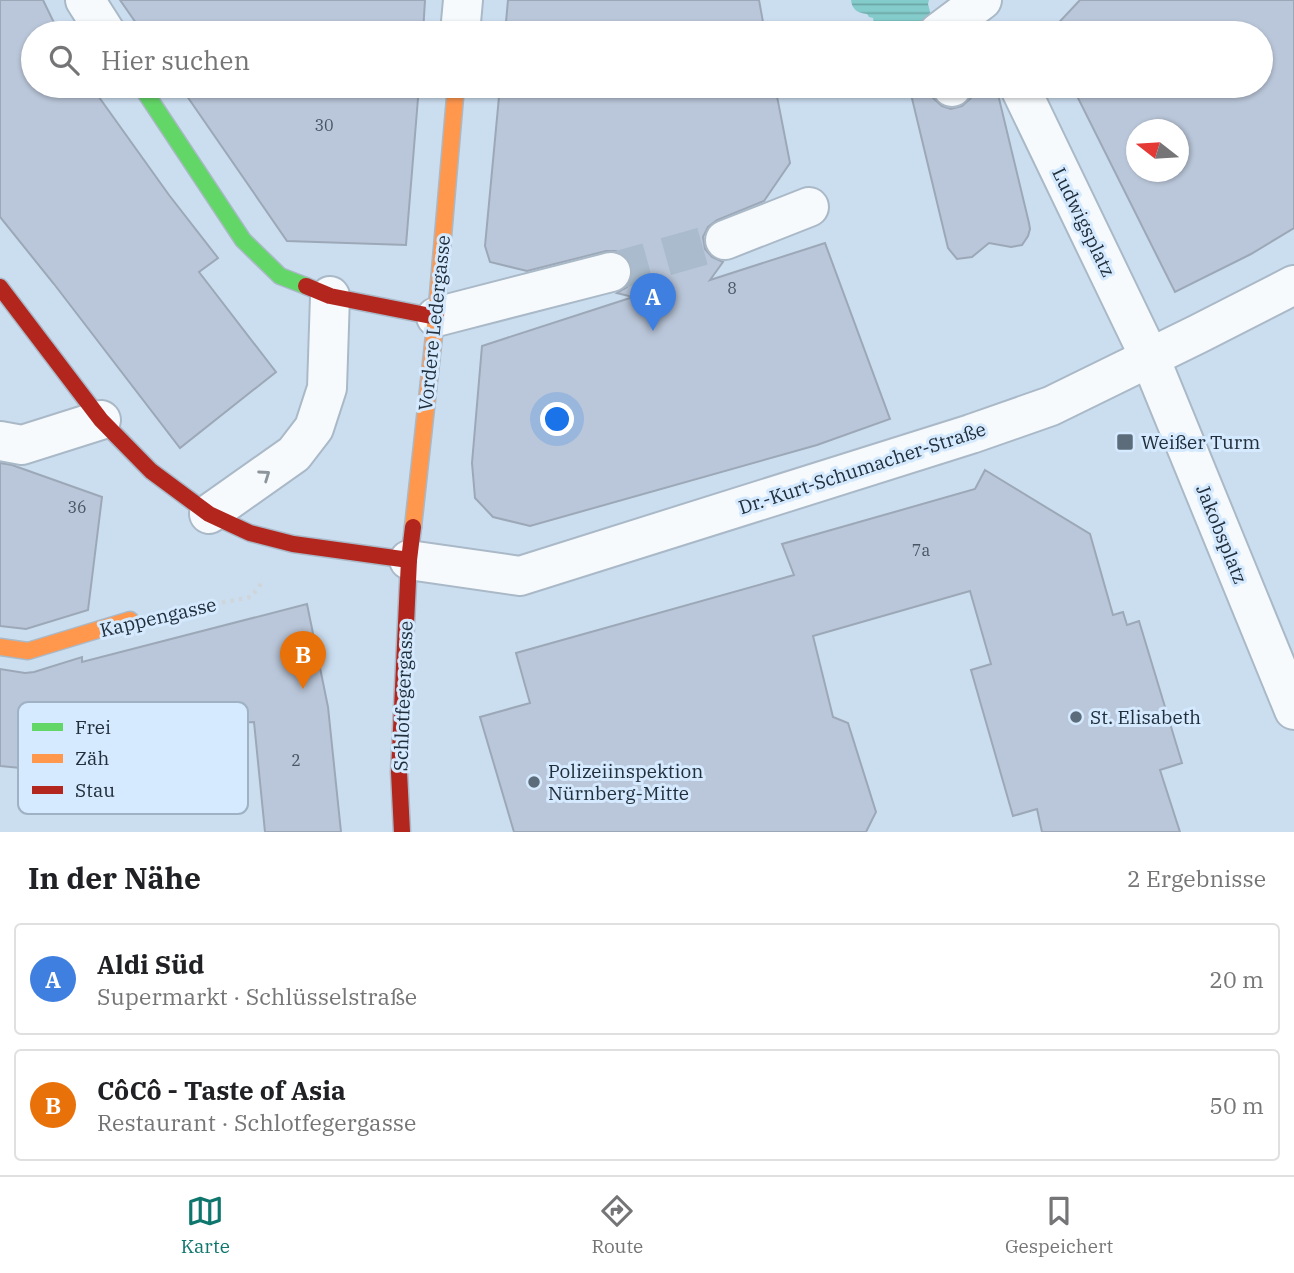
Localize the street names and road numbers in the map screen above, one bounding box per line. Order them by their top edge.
street label: Ludwigsplatz [1047,163,1121,281]
street label: Vordere Ledergasse [413,234,455,412]
street label: Dr.-Kurt-Schumacher-Straße [735,417,989,519]
street label: Jakobsplatz [1191,481,1253,587]
street label: Kappengasse [98,592,218,642]
street label: Schlotfegergasse [388,620,418,772]

